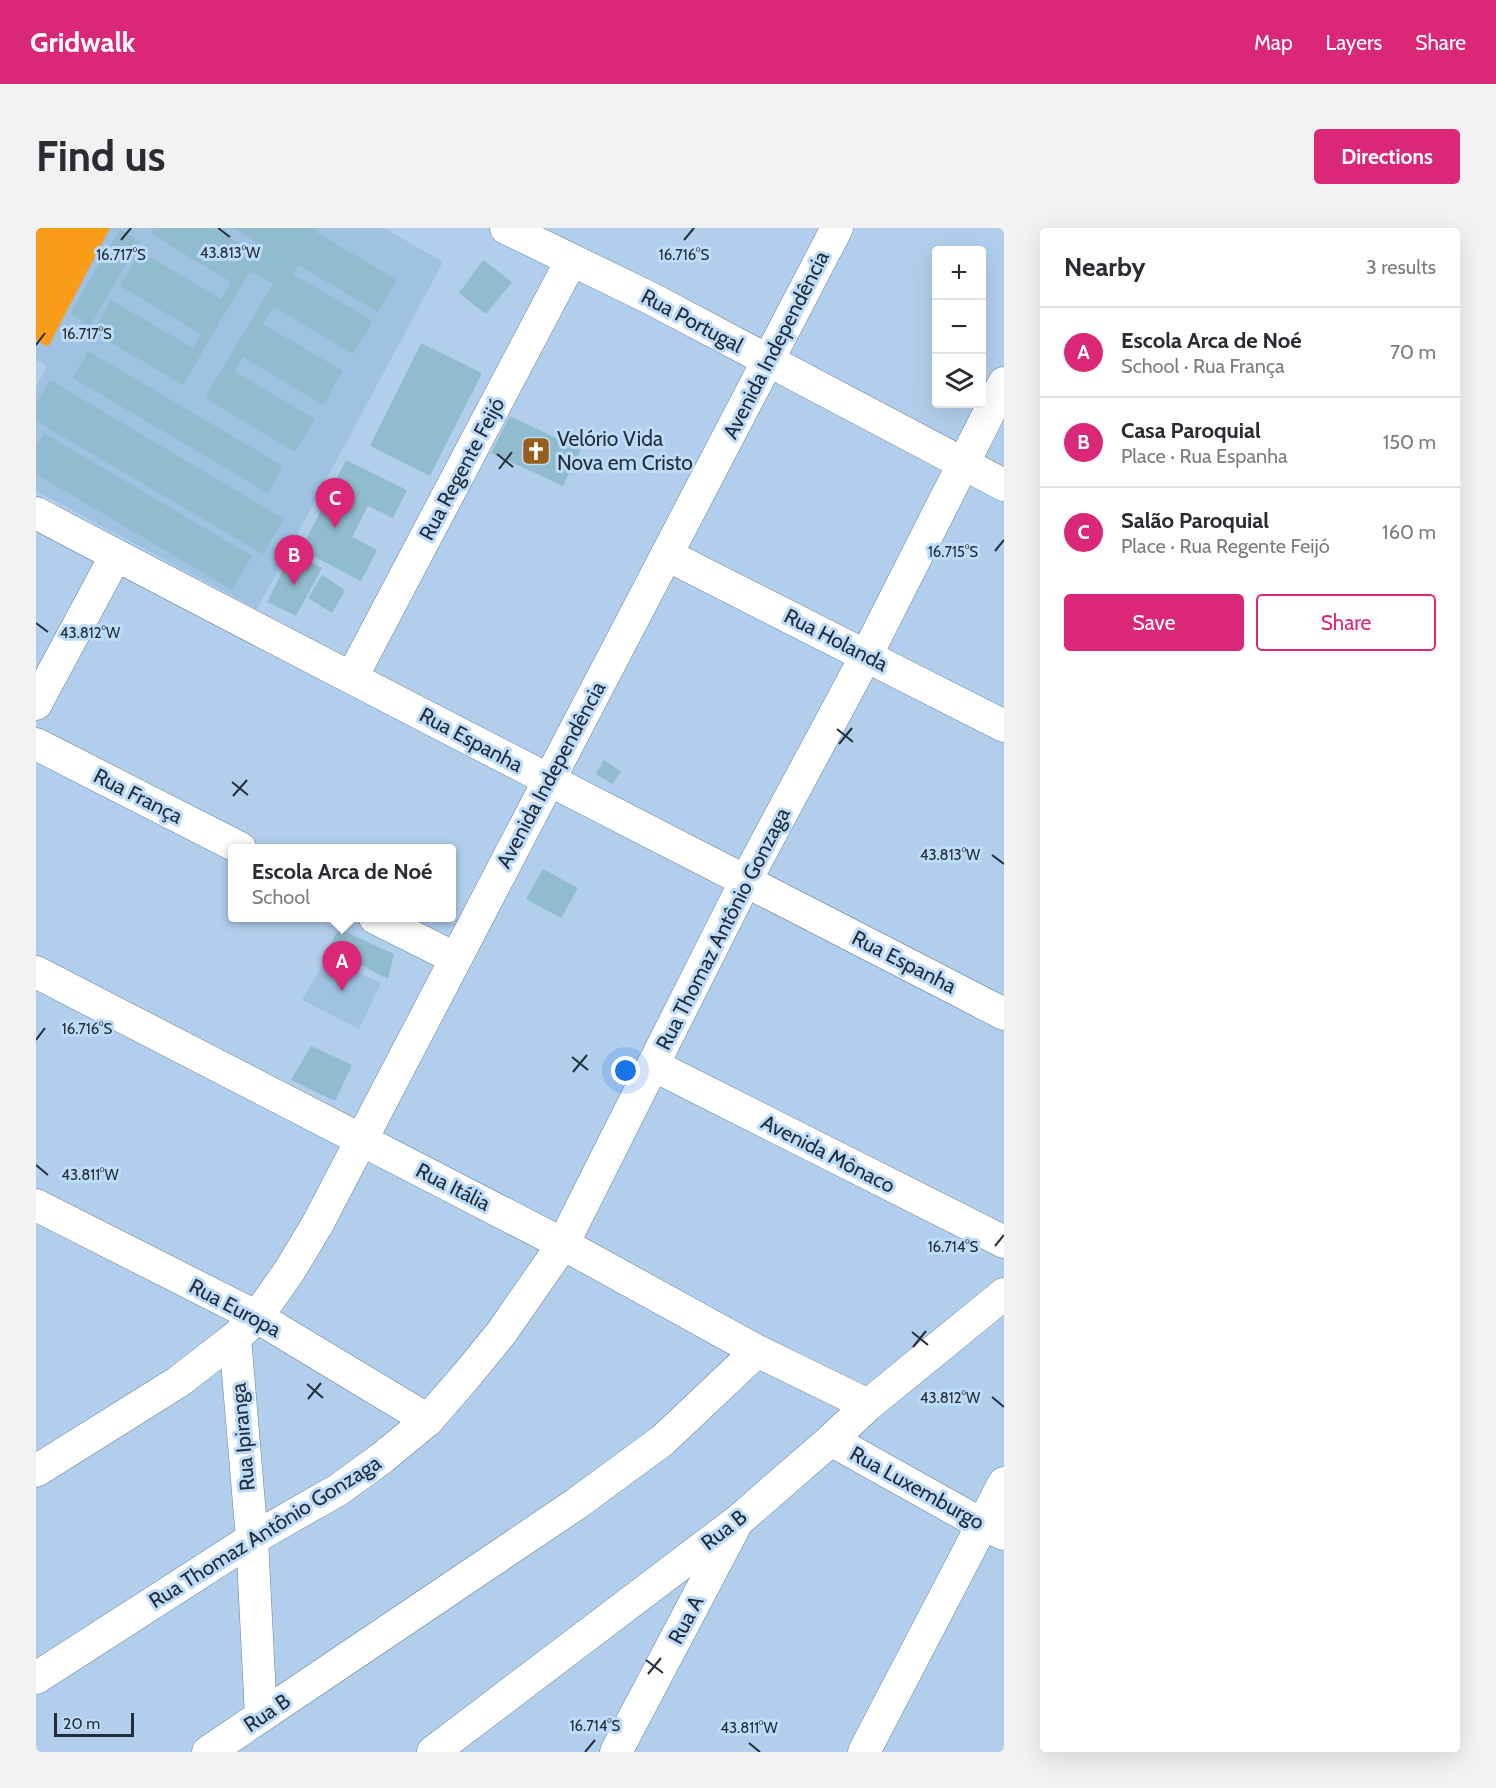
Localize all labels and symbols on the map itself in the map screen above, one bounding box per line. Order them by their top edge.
text: 43.813°W [200,244,261,262]
text: 16.717°S [96,246,146,264]
text: 16.716°S [659,246,709,264]
street label: Avenida Independência [717,247,834,443]
street label: Rua Portugal [637,283,747,358]
text: 16.717°S [62,325,112,343]
street label: Rua Regente Feijó [413,393,511,545]
place label: Velório Vida Nova em Cristo [557,426,693,475]
church icon: Velório Vida Nova em Cristo [520,435,552,467]
pin: C [316,478,354,528]
pin: B [274,536,314,585]
text: 16.715°S [928,543,978,561]
street label: Rua Holanda [780,603,892,676]
text: 43.812°W [60,624,121,642]
street label: Avenida Independência [491,677,610,872]
street label: Rua Espanha [415,702,527,777]
street label: Rua França [90,763,187,829]
street label: Rua Thomaz Antônio Gonzaga [650,803,795,1054]
text: 43.813°W [920,846,981,864]
street label: Rua Espanha [848,925,960,998]
pin: A [322,942,362,991]
text: 16.716°S [62,1020,112,1038]
your location [611,1056,640,1085]
street label: Avenida Mônaco [757,1109,899,1198]
street label: Rua Itália [412,1157,495,1216]
text: 43.811°W [61,1166,119,1184]
text: 16.714°S [928,1238,979,1256]
street label: Rua Europa [185,1273,285,1342]
street label: Rua Ipiranga [225,1382,260,1492]
text: 43.812°W [920,1389,981,1407]
street label: Rua Luxemburgo [846,1440,989,1535]
street label: Rua Thomaz Antônio Gonzaga [144,1450,385,1613]
street label: Rua B [696,1504,751,1555]
street label: Rua A [663,1591,709,1648]
street label: Rua B [239,1688,295,1737]
scale bar [54,1710,134,1738]
text: 16.714°S [570,1717,621,1735]
text: 43.811°W [720,1719,778,1737]

